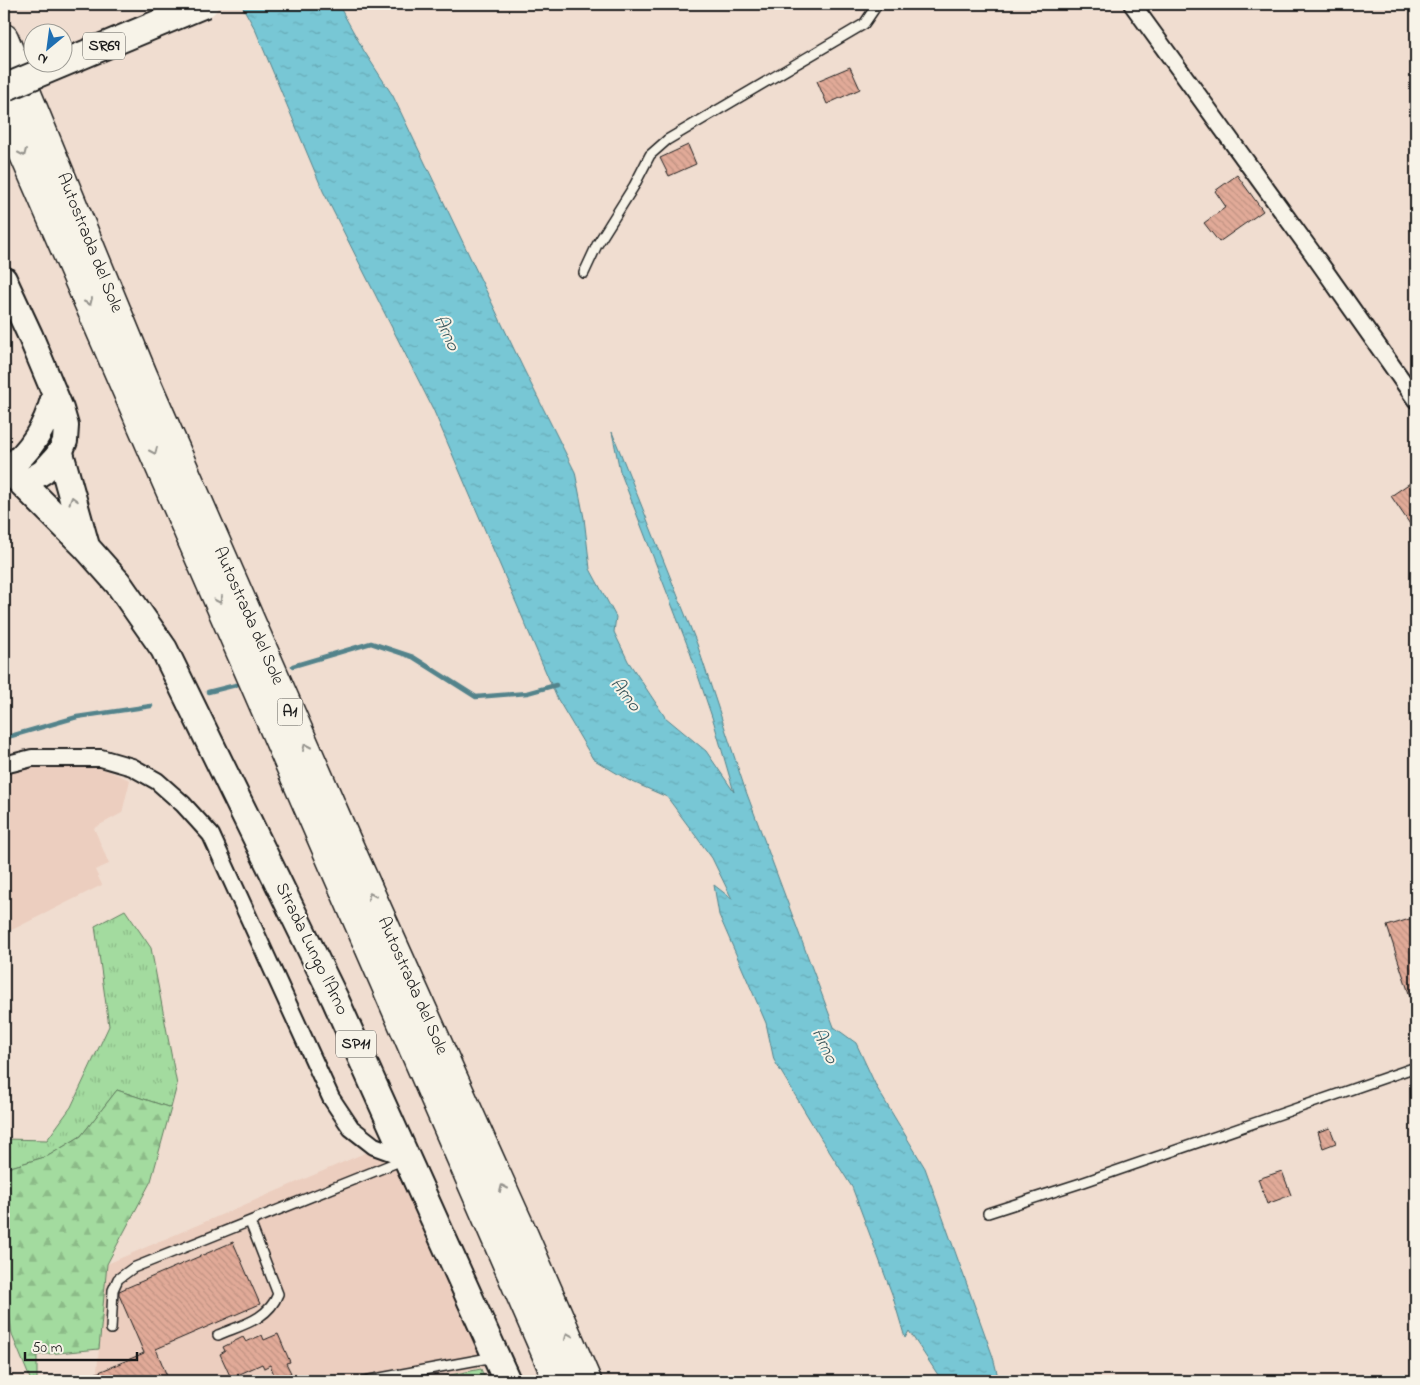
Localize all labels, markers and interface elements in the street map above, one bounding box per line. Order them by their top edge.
north arrow [22,22,72,72]
road number: SR69 [83,32,125,59]
text: N [33,47,52,70]
one-way arrow [17,148,28,157]
street label: Autostrada del Sole [49,169,129,318]
one-way arrow [82,297,93,306]
water label: Arno [426,311,466,356]
one-way arrow [147,446,158,455]
one-way arrow [69,496,79,504]
street label: Autostrada del Sole [206,543,291,690]
one-way arrow [212,595,223,604]
water label: Arno [603,672,648,719]
road number: A1 [278,699,302,726]
one-way arrow [301,743,312,752]
street label: Strada Lungo l'Arno [267,878,354,1020]
one-way arrow [367,892,378,901]
street label: Autostrada del Sole [370,913,455,1060]
water label: Arno [804,1024,845,1069]
road number: SP11 [336,1030,376,1058]
one-way arrow [498,1184,509,1193]
scale bar [25,1330,138,1362]
one-way arrow [563,1333,573,1341]
text: 50 m [32,1337,63,1359]

